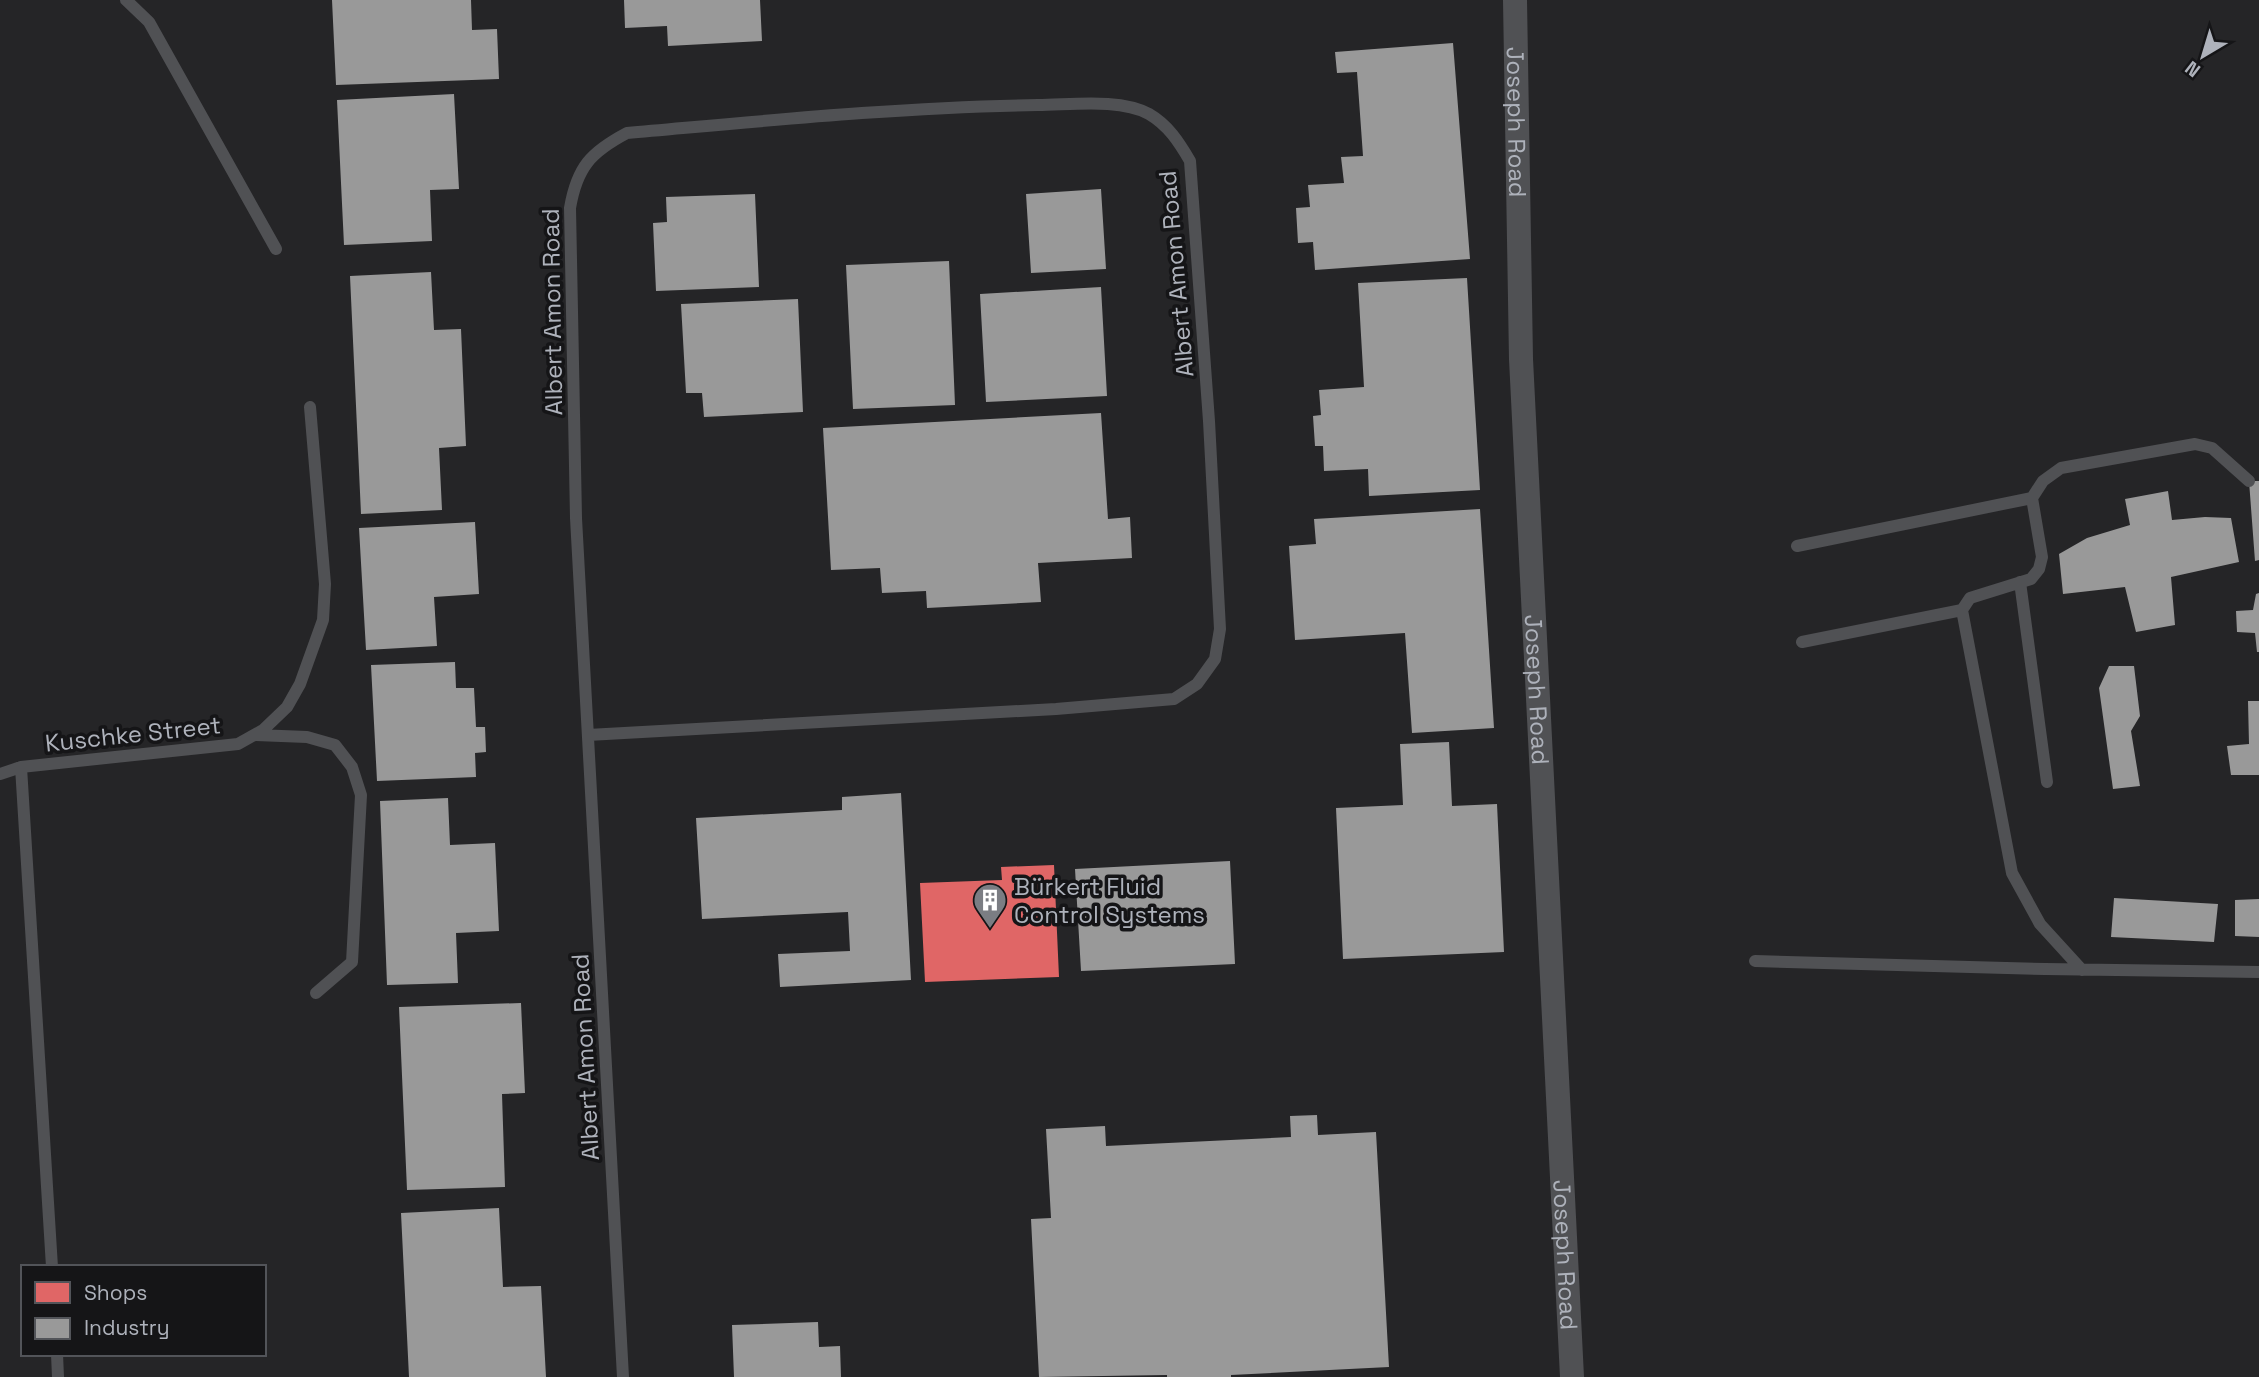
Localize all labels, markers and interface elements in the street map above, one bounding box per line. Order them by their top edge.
north arrow [2168,21,2238,91]
street label: Joseph Road [1500,46,1534,198]
text: N [2180,55,2206,83]
street label: Albert Amon Road [1152,170,1200,378]
street label: Albert Amon Road [535,208,569,416]
street label: Joseph Road [1518,614,1557,766]
street label: Kuschke Street [43,709,223,759]
place label: Bürkert Fluid Control Systems [1014,871,1205,930]
building icon: Bürkert Fluid Control Systems [971,881,1009,930]
street label: Albert Amon Road [564,953,606,1161]
street label: Joseph Road [1547,1179,1585,1331]
legend [21,1265,266,1356]
text: Shops [84,1279,147,1306]
text: Industry [84,1314,170,1341]

